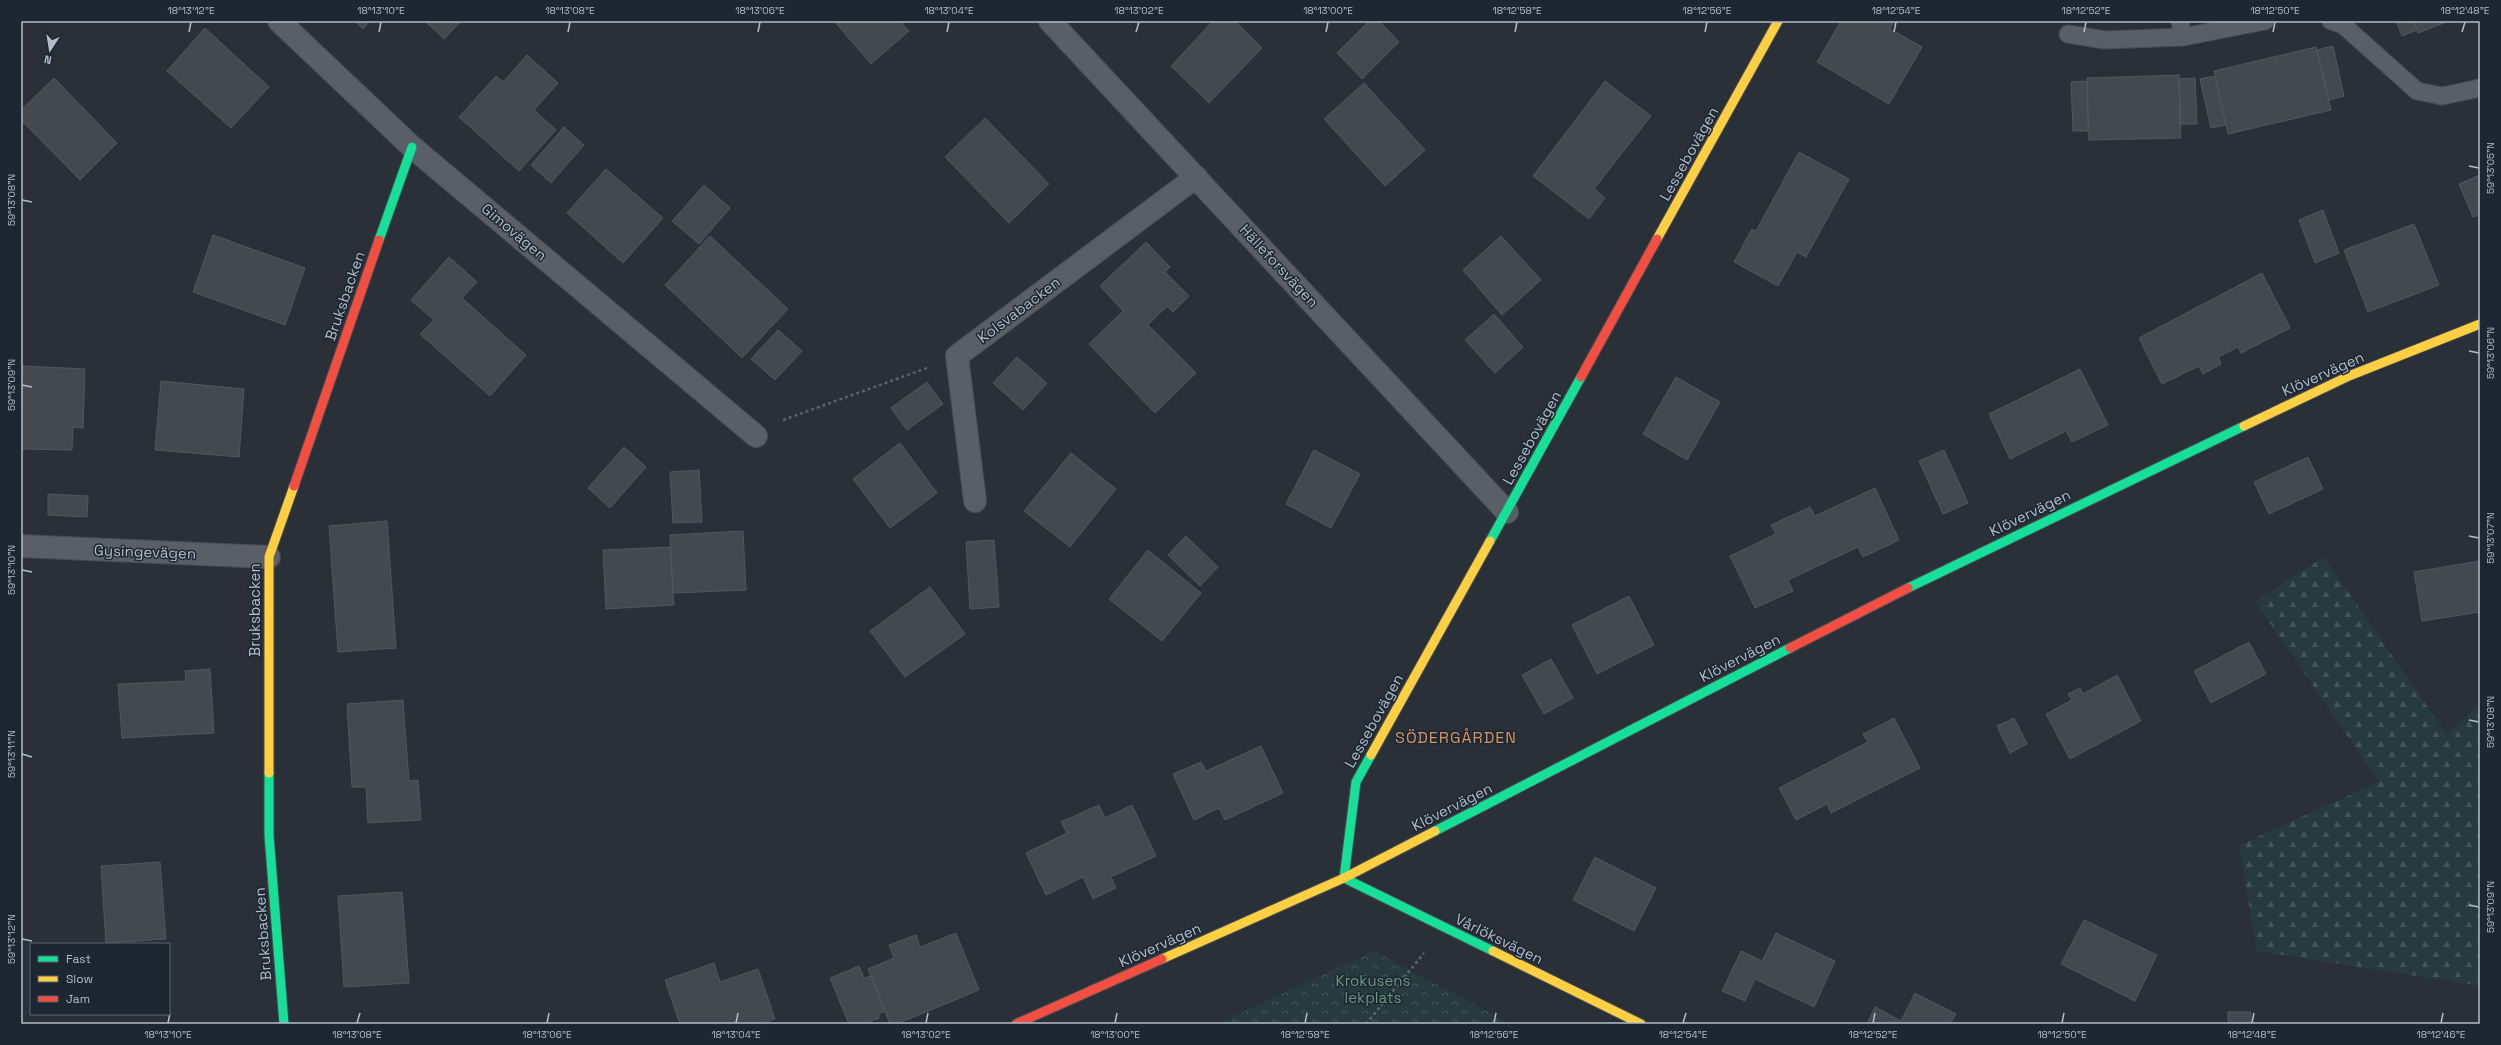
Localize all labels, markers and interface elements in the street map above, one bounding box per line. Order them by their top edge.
text: 18°13'12"E [167,4,215,17]
text: 18°13'10"E [357,4,405,17]
text: 18°13'08"E [545,4,595,17]
text: 18°13'06"E [735,4,785,17]
text: 18°13'04"E [924,4,974,17]
text: 18°13'02"E [1114,4,1164,17]
text: 18°13'00"E [1303,4,1353,17]
text: 18°12'58"E [1492,4,1542,17]
text: 18°12'56"E [1683,4,1732,17]
text: 18°12'54"E [1872,4,1921,17]
text: 18°12'52"E [2062,4,2111,17]
text: 18°12'50"E [2250,4,2300,17]
text: 18°12'48"E [2441,4,2490,17]
north arrow [30,30,70,70]
text: N [43,52,53,67]
street label: Lessebovägen [1655,104,1722,204]
text: 59°13'05"N [2484,142,2497,194]
text: 59°13'08"N [5,174,18,226]
street label: Gimovägen [478,199,551,264]
street label: Hälleforsvägen [1236,220,1323,311]
street label: Bruksbacken [320,249,369,343]
street label: Kolsvabacken [974,272,1064,347]
text: 59°13'06"N [2484,327,2497,379]
street label: Klövervägen [2279,347,2367,400]
text: 59°13'09"N [5,359,18,411]
street label: Lessebovägen [1498,388,1565,488]
street label: Klövervägen [1986,485,2074,540]
text: 59°13'07"N [2484,512,2497,564]
street label: Gysingevägen [94,540,196,563]
text: 59°13'10"N [5,545,18,595]
street label: Bruksbacken [245,563,264,657]
street label: Klövervägen [1696,629,1783,686]
street label: Lessebovägen [1340,671,1407,771]
text: 59°13'08"N [2484,696,2497,748]
district label: SÖDERGÅRDEN [1395,727,1517,748]
text: 59°13'11"N [5,730,18,778]
street label: Klövervägen [1408,778,1495,835]
text: 59°13'09"N [2484,881,2497,933]
street label: Bruksbacken [250,887,275,981]
street label: Vårlöksvägen [1452,909,1546,968]
text: 59°13'12"N [5,914,18,964]
street label: Klövervägen [1116,918,1204,971]
legend [30,943,170,1015]
text: Fast [66,951,91,967]
text: Slow [66,971,93,987]
park label: Krokusens lekplats [1336,971,1411,1007]
text: Jam [66,991,90,1007]
text: 18°13'10"E [144,1028,192,1041]
text: 18°13'08"E [332,1028,382,1041]
text: 18°13'06"E [522,1028,572,1041]
text: 18°13'04"E [711,1028,761,1041]
text: 18°13'02"E [901,1028,951,1041]
text: 18°13'00"E [1090,1028,1140,1041]
text: 18°12'58"E [1280,1028,1330,1041]
text: 18°12'56"E [1470,1028,1519,1041]
text: 18°12'54"E [1659,1028,1708,1041]
text: 18°12'52"E [1849,1028,1898,1041]
text: 18°12'50"E [2037,1028,2087,1041]
text: 18°12'48"E [2228,1028,2277,1041]
text: 18°12'46"E [2417,1028,2466,1041]

